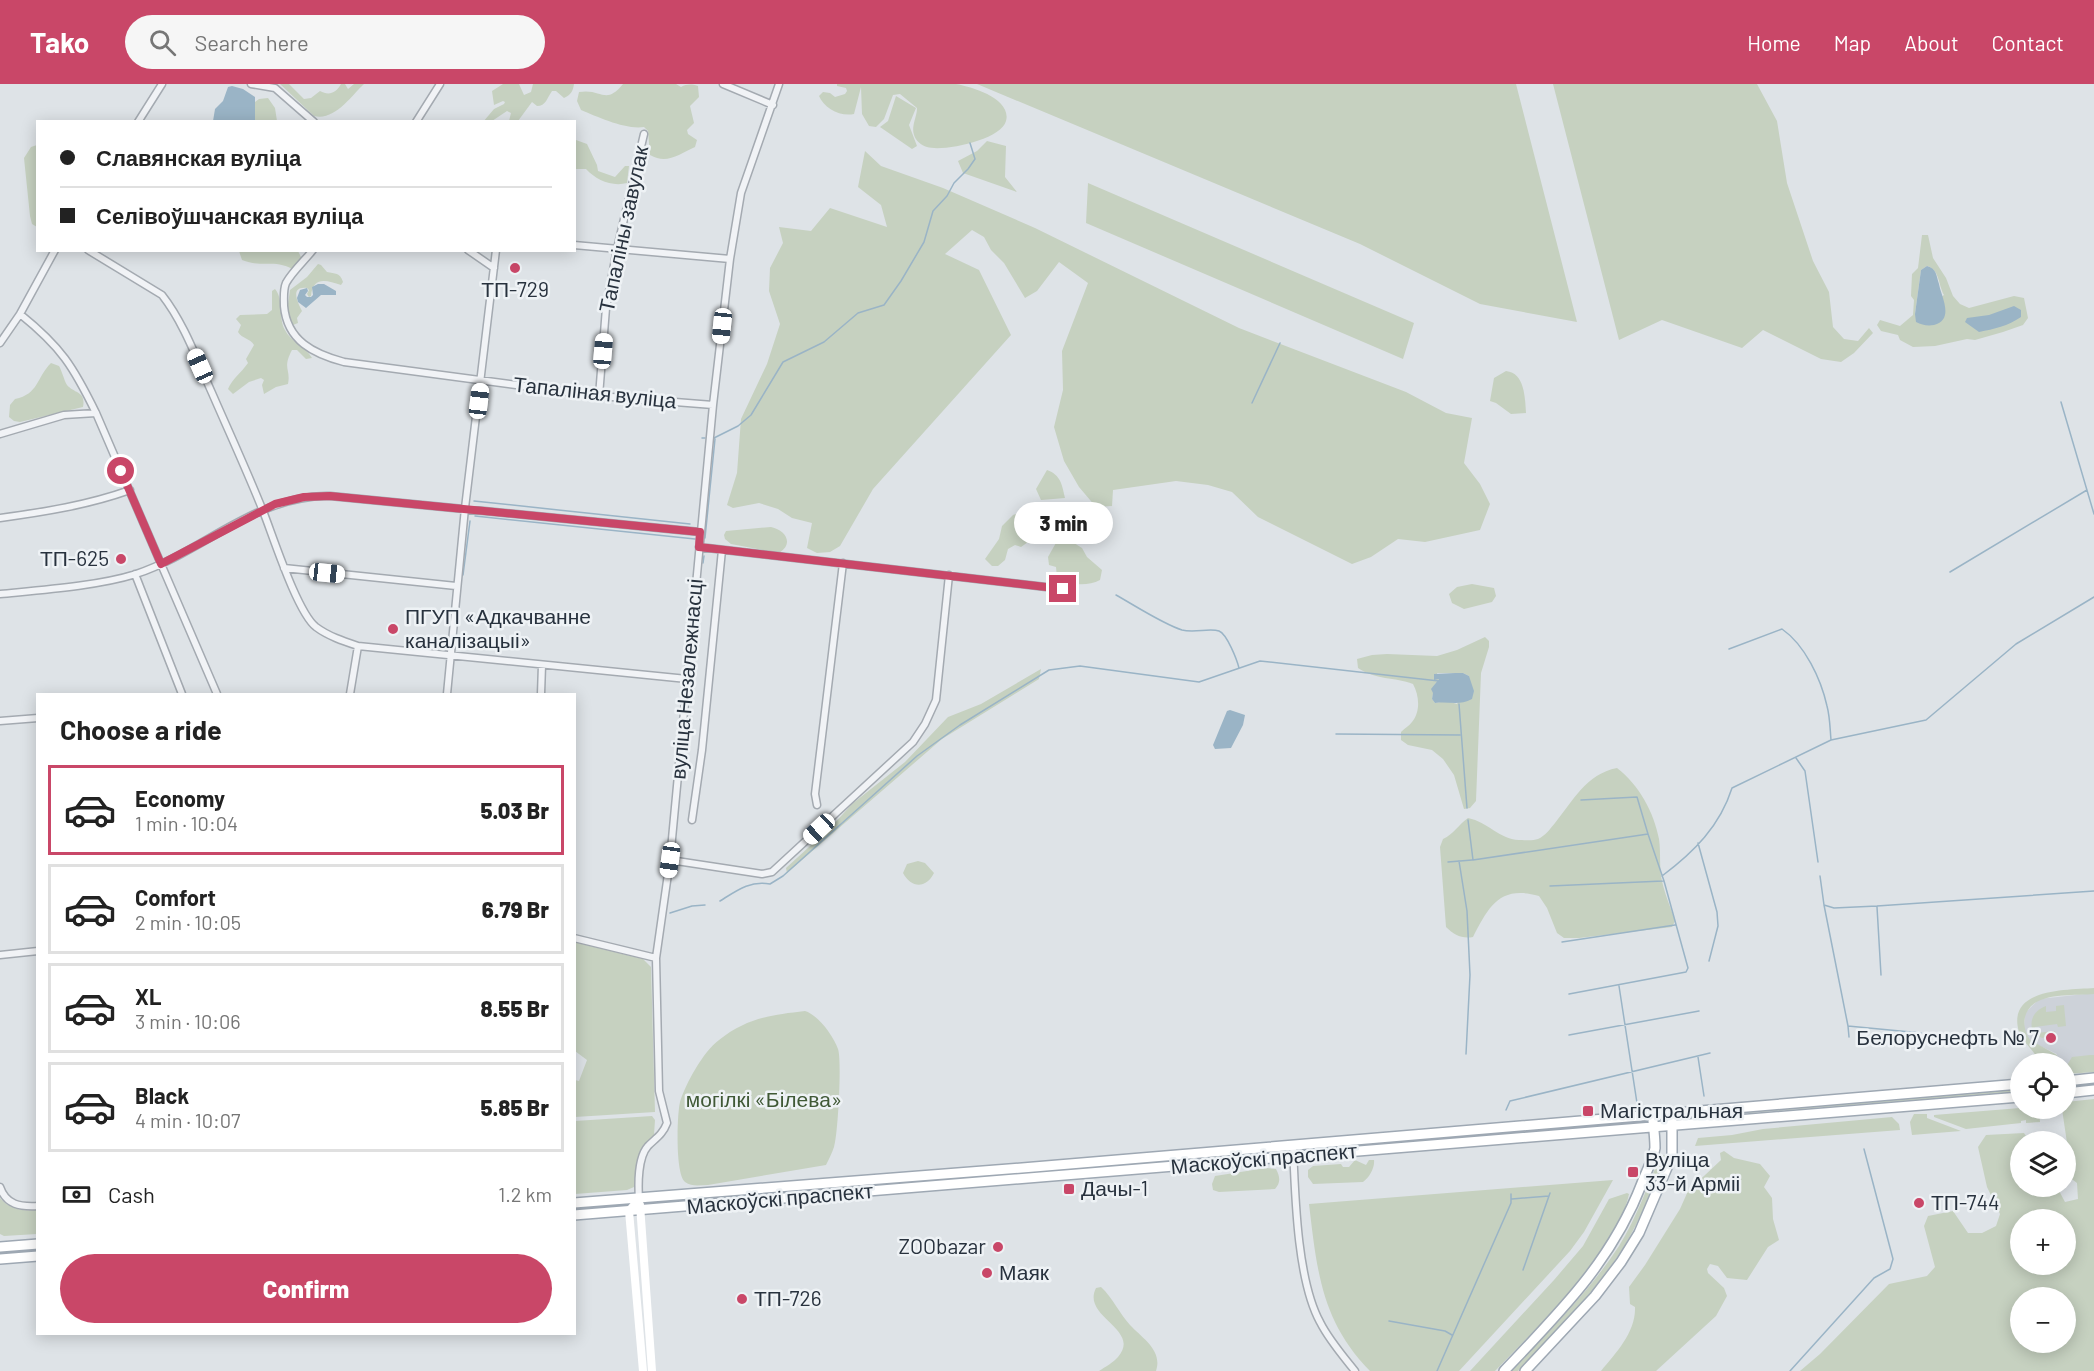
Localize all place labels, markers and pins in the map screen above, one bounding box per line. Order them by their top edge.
marker: ТП-729 [508,261,522,275]
place label: ТП-729 [481,276,549,301]
place label: ТП-625 [40,545,109,570]
marker: ТП-625 [114,552,128,566]
place label: ПГУП «Адкачванне каналізацыі» [405,603,591,652]
marker: ПГУП «Адкачванне каналізацыі» [386,622,400,636]
place label: Белоруснефть № 7 [1856,1024,2039,1049]
marker: Белоруснефть № 7 [2044,1031,2058,1045]
place label: Магістральная [1600,1097,1743,1122]
marker: Магістральная [1581,1104,1595,1118]
place label: Вуліца 33-й Арміі [1645,1146,1740,1195]
marker: Вуліца 33-й Арміі [1626,1165,1640,1179]
place label: Дачы-1 [1081,1175,1148,1200]
marker: Дачы-1 [1062,1182,1076,1196]
place label: ТП-744 [1931,1189,2000,1214]
marker: ТП-744 [1912,1196,1926,1210]
place label: ZOObazar [898,1233,986,1258]
marker: ZOObazar [991,1240,1005,1254]
place label: Маяк [999,1259,1050,1284]
marker: Маяк [980,1266,994,1280]
place label: ТП-726 [754,1285,822,1310]
marker: ТП-726 [735,1292,749,1306]

